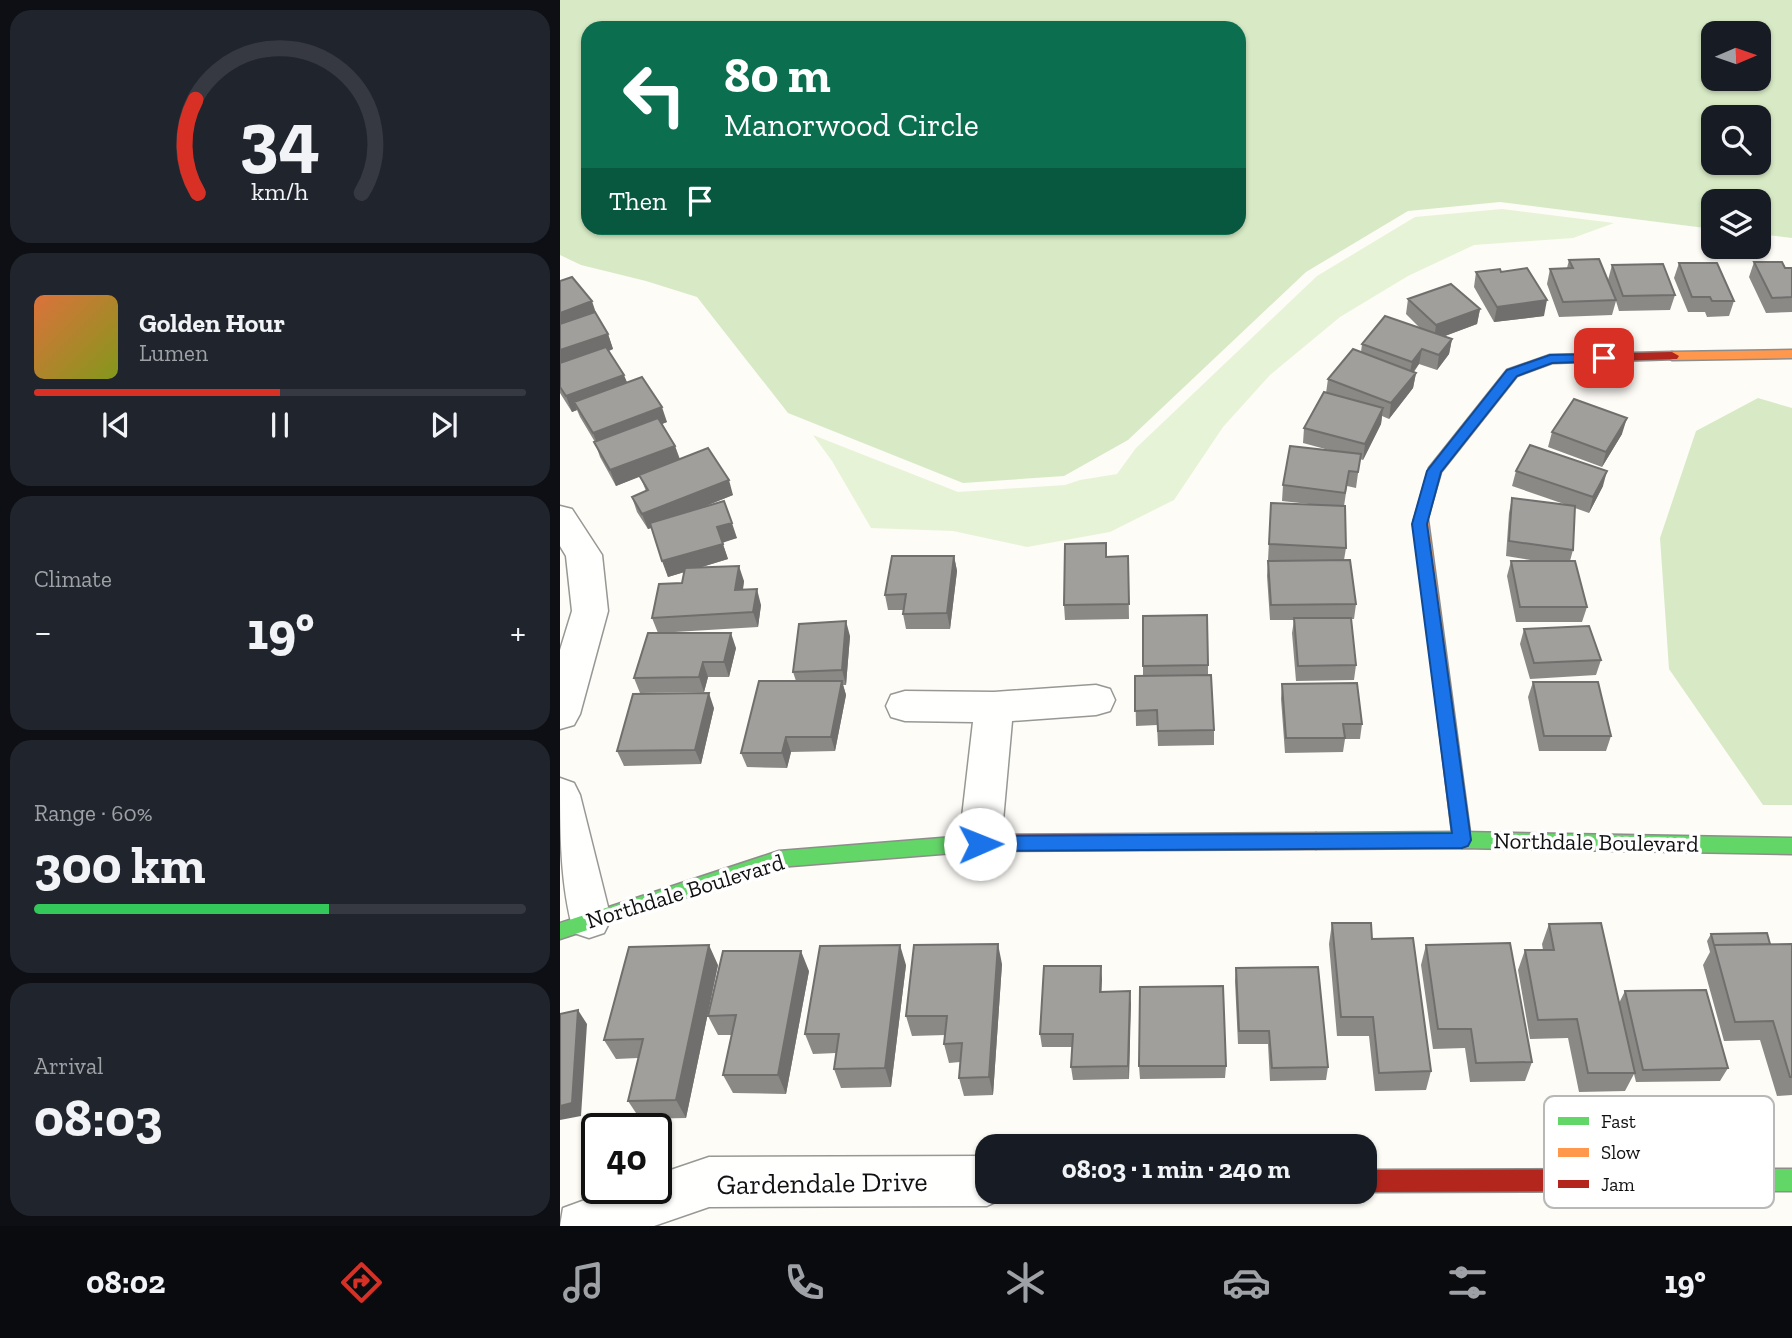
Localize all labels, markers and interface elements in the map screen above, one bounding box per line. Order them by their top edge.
north arrow [1701,21,1771,91]
map controls [1701,21,1771,259]
text: 80 m [724,46,831,105]
icon: left [609,49,700,140]
text: 34 [240,94,320,182]
button: search [1701,105,1771,175]
text: Manorwood Circle [724,106,979,144]
text: km/h [251,175,309,205]
icon: arrive [681,182,719,220]
text: Then [609,185,667,217]
button: layers [1701,189,1771,259]
text: Golden Hour [139,307,285,339]
pin [1574,328,1634,388]
text: Lumen [139,339,208,367]
icon: arrive [1585,339,1623,377]
icon: previous [97,406,135,444]
icon: pause [261,406,299,444]
icon: next [425,406,463,444]
text: Climate [34,565,112,593]
text: 19° [247,600,314,662]
text: − [34,609,52,655]
text: + [510,609,526,655]
text: Range · 60% [34,799,153,827]
position arrow [943,807,1017,881]
street label: Northdale Boulevard [1493,826,1699,858]
text: 300 km [34,834,206,896]
street label: Northdale Boulevard [583,847,788,934]
text: Arrival [34,1052,103,1080]
text: 08:03 [34,1087,163,1149]
legend [1544,1096,1774,1208]
text: Fast [1601,1110,1636,1133]
speed limit sign: 40 [581,1113,672,1204]
text: Slow [1601,1141,1641,1164]
text: 08:03 · 1 min · 240 m [1062,1153,1290,1185]
street label: Gardendale Drive [716,1165,928,1201]
text: Jam [1601,1173,1635,1196]
icon: directions [337,1258,386,1307]
icon: music [559,1258,608,1307]
icon: phone [780,1258,829,1307]
icon: climate [1001,1258,1050,1307]
icon: car [1222,1258,1271,1307]
icon: filters [1443,1258,1492,1307]
text: 08:02 [86,1263,165,1301]
text: 19° [1665,1263,1706,1301]

